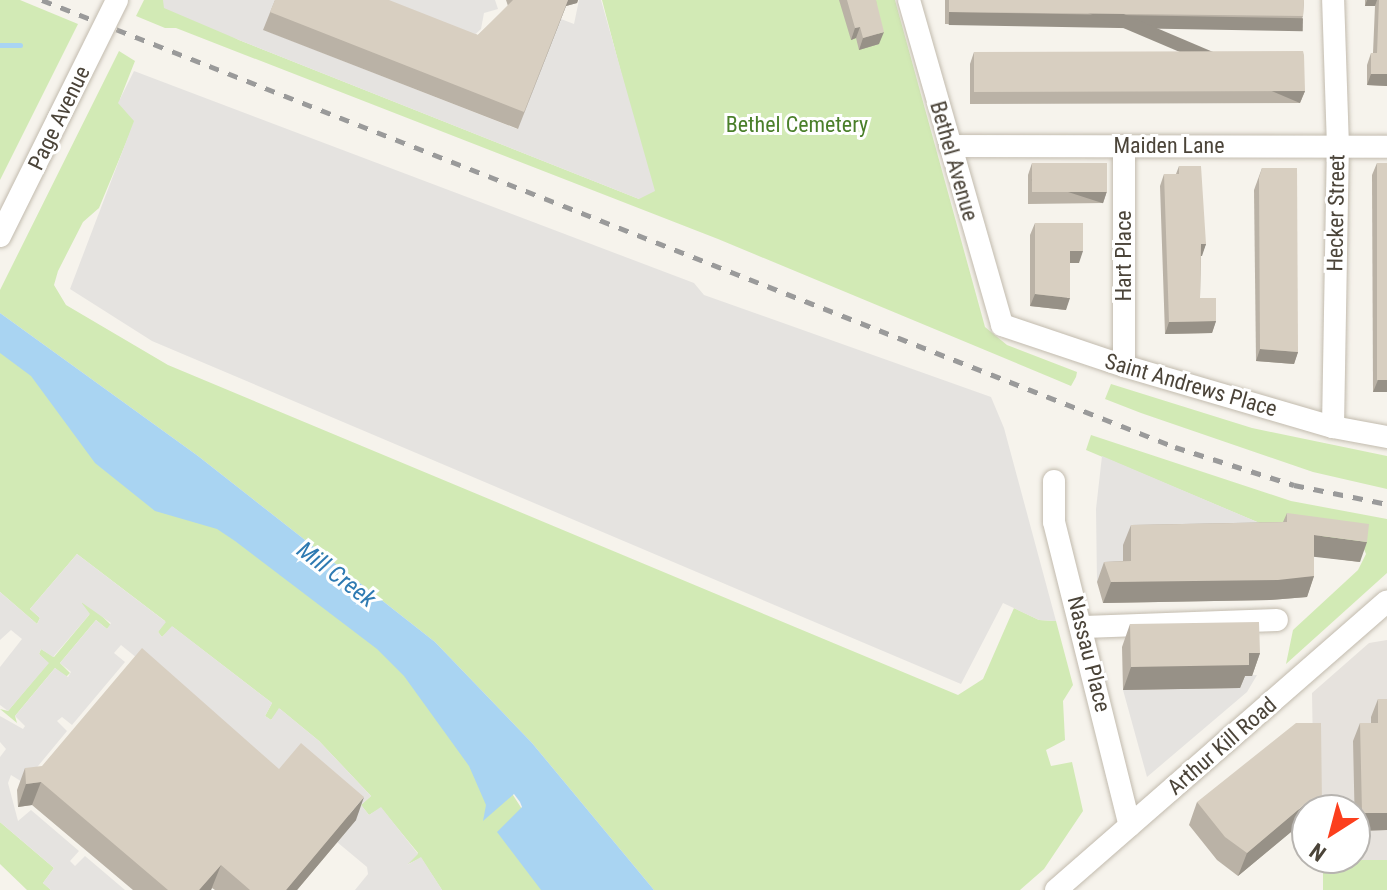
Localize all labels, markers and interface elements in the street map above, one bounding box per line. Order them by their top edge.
street label: Page Avenue [23,62,95,174]
street label: Bethel Avenue [924,98,984,224]
park label: Bethel Cemetery [726,112,868,138]
street label: Maiden Lane [1113,133,1225,159]
street label: Hecker Street [1322,154,1350,272]
street label: Hart Place [1111,210,1137,302]
street label: Saint Andrews Place [1102,348,1280,422]
water label: Mill Creek [291,536,381,614]
street label: Nassau Place [1062,593,1116,715]
street label: Arthur Kill Road [1162,691,1282,801]
north arrow [1291,794,1371,874]
text: N [1305,838,1331,866]

